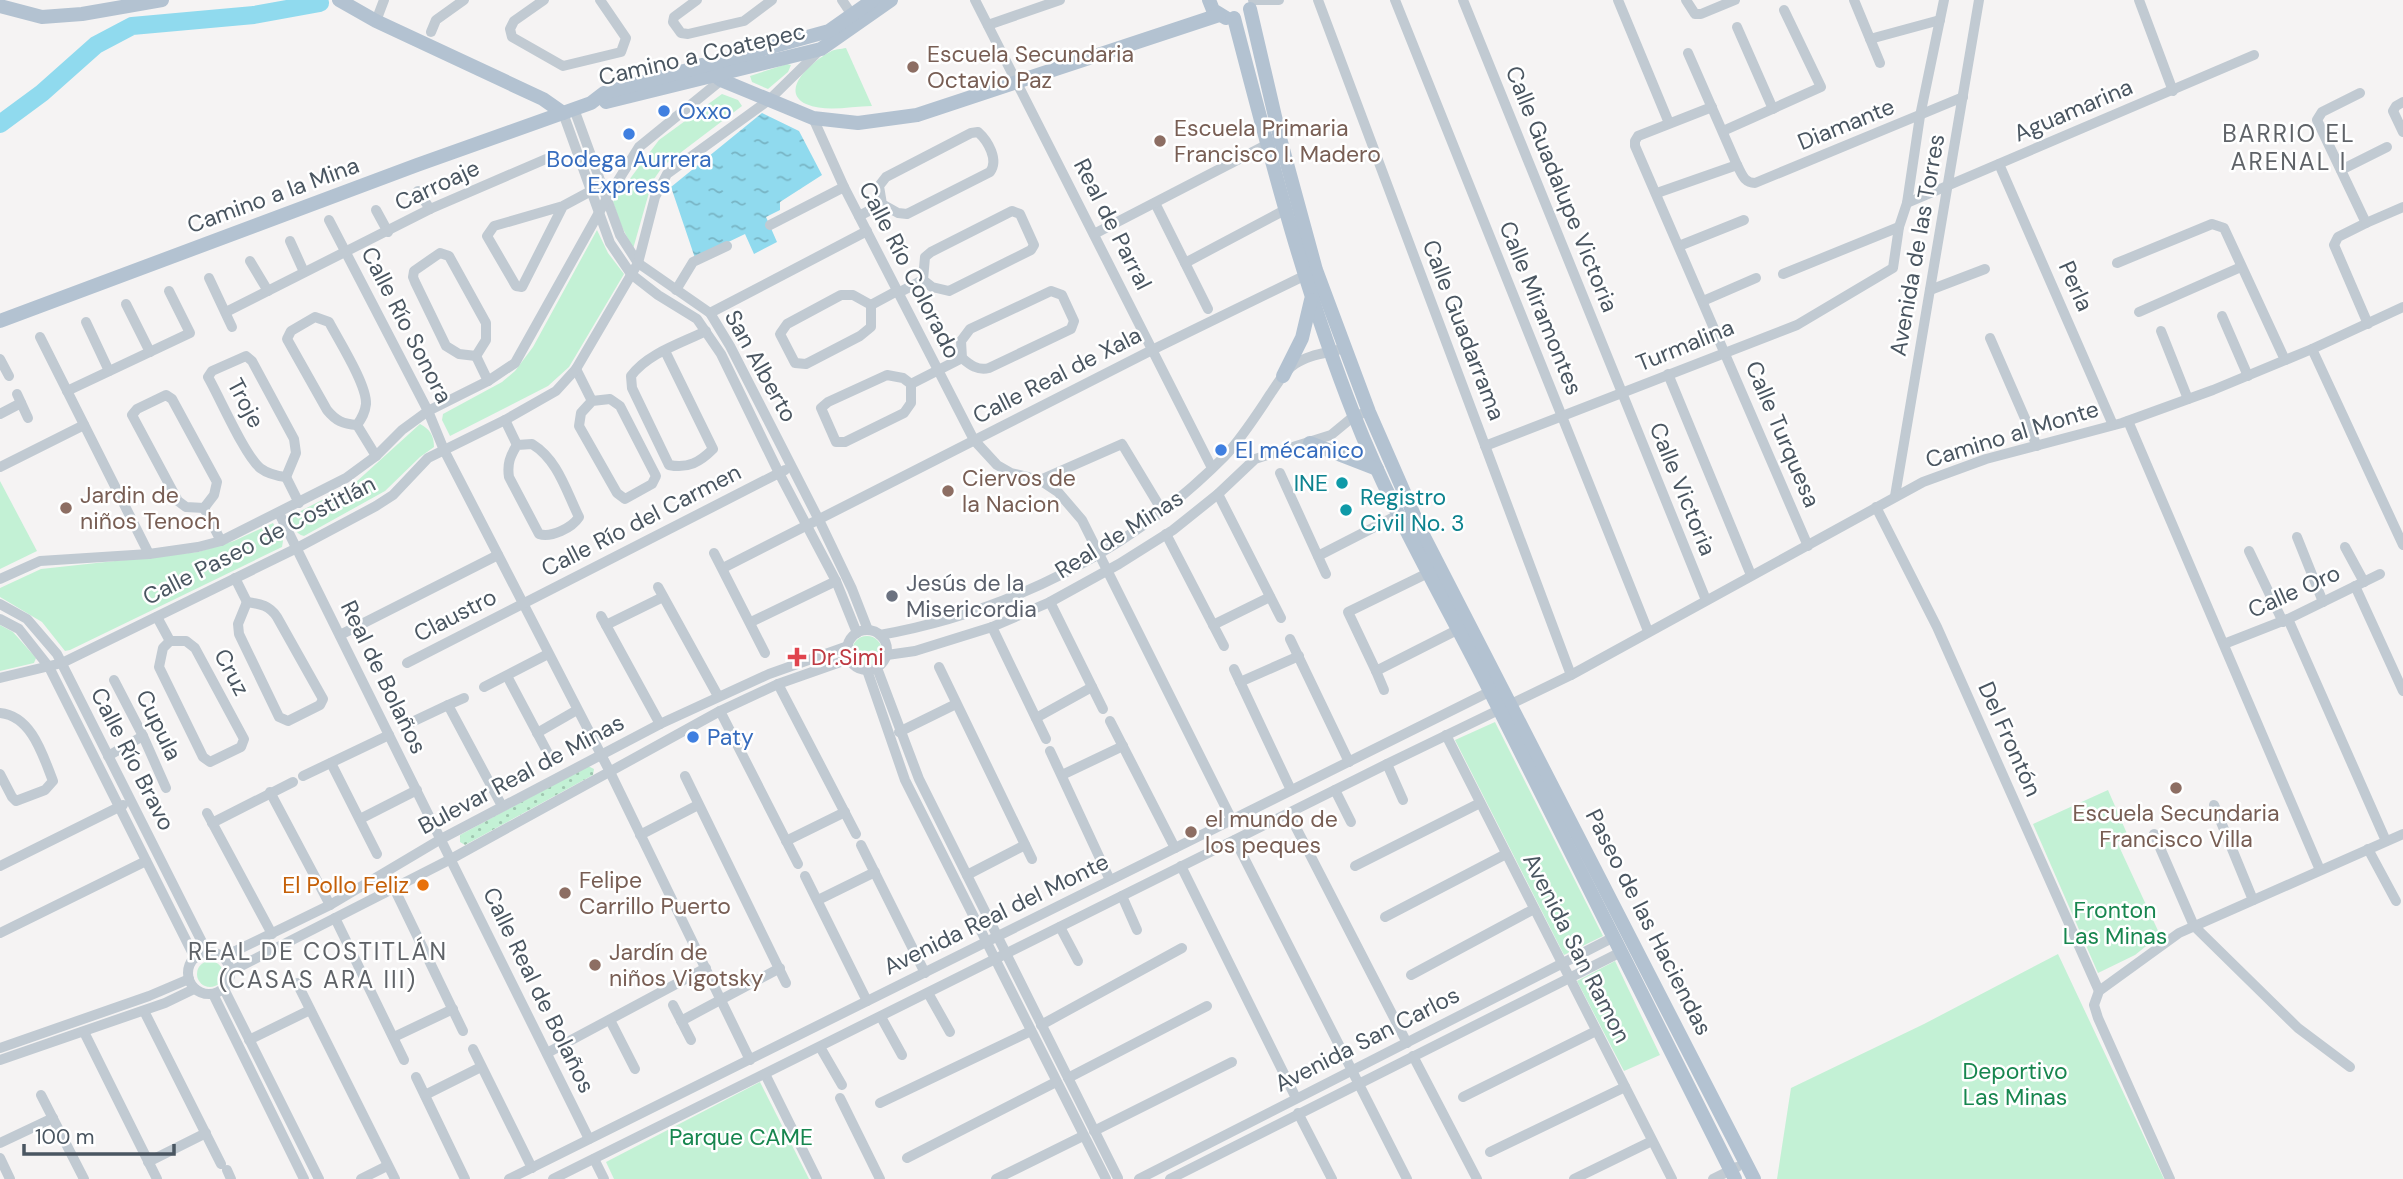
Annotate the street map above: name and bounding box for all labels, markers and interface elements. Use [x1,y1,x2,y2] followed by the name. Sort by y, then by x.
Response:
[596,16,808,92] street label: Camino a Coatepec
[927,39,1134,95] place label: Escuela Secundaria Octavio Paz
[905,59,921,75] marker: Escuela Secundaria Octavio Paz
[1499,61,1625,317] street label: Calle Guadalupe Victoria
[2009,71,2137,149] street label: Aguamarina
[1793,91,1899,157] street label: Diamante
[678,96,732,126] place label: Oxxo
[656,103,672,119] marker: Oxxo
[1174,113,1381,169] place label: Escuela Primaria Francisco I. Madero
[2222,118,2356,177] district label: BARRIO EL ARENAL I
[621,126,637,142] marker: Bodega Aurrera Express
[1883,132,1951,358] street label: Avenida de las Torres
[1152,133,1168,149] marker: Escuela Primaria Francisco I. Madero
[546,144,712,200] place label: Bodega Aurrera Express
[183,150,363,240] street label: Camino a la Mina
[390,152,484,218] street label: Carroaje
[1067,153,1159,295] street label: Real de Parral
[852,176,968,364] street label: Calle Río Colorado
[1492,217,1590,399] street label: Calle Miramontes
[1416,235,1512,425] street label: Calle Guadarrama
[355,242,459,408] street label: Calle Río Sonora
[2052,256,2100,316] street label: Perla
[718,305,804,427] street label: San Alberto
[1632,312,1738,378] street label: Turmalina
[968,320,1146,430] street label: Calle Real de Xala
[1739,356,1827,512] street label: Calle Turquesa
[221,373,271,433] street label: Troje
[1922,393,2102,475] street label: Camino al Monte
[1643,418,1723,560] street label: Calle Victoria
[1235,435,1364,465] place label: El mécanico
[1213,442,1229,458] marker: El mécanico
[536,457,746,583] street label: Calle Río del Carmen
[962,463,1076,519] place label: Ciervos de la Nacion
[138,468,380,612] street label: Calle Paseo de Costitlán
[1294,468,1328,498] place label: INE
[1334,475,1350,491] marker: INE
[80,480,220,536] place label: Jardin de niños Tenoch
[1360,482,1465,538] place label: Registro Civil No. 3
[940,483,956,499] marker: Ciervos de la Nacion
[1049,483,1189,585] street label: Real de Minas
[58,500,74,516] marker: Jardin de niños Tenoch
[1338,502,1354,518] marker: Registro Civil No. 3
[2243,557,2345,625] street label: Calle Oro
[906,568,1037,624] place label: Jesús de la Misericordia
[408,581,502,649] street label: Claustro
[884,588,900,604] marker: Jesús de la Misericordia
[334,595,434,759] street label: Real de Bolaños
[811,642,884,672] place label: Dr.Simi
[207,643,257,701] street label: Cruz
[789,649,805,665] marker: Dr.Simi
[1971,677,2049,801] street label: Del Frontón
[84,682,182,836] street label: Calle Río Bravo
[129,685,189,765] street label: Cupula
[413,707,629,841] street label: Bulevar Real de Minas
[707,722,754,752] place label: Paty
[685,729,701,745] marker: Paty
[2168,780,2184,796] marker: Escuela Secundaria Francisco Villa
[2072,798,2280,854] place label: Escuela Secundaria Francisco Villa
[1205,804,1338,860] place label: el mundo de los peques
[1579,804,1719,1040] street label: Paseo de las Haciendas
[1183,824,1199,840] marker: el mundo de los peques
[878,846,1114,982] street label: Avenida Real del Monte
[1516,848,1638,1048] street label: Avenida San Ramon
[579,865,731,921] place label: Felipe Carrillo Puerto
[282,870,409,900] place label: El Pollo Feliz
[415,877,431,893] marker: El Pollo Feliz
[476,882,602,1098] street label: Calle Real de Bolaños
[557,885,573,901] marker: Felipe Carrillo Puerto
[2063,895,2167,951] park label: Fronton Las Minas
[188,936,448,995] district label: REAL DE COSTITLÁN (CASAS ARA III)
[609,937,764,993] place label: Jardín de niños Vigotsky
[587,957,603,973] marker: Jardín de niños Vigotsky
[1270,979,1464,1099] street label: Avenida San Carlos
[1962,1056,2068,1112] park label: Deportivo Las Minas
[24,1112,175,1156] scale bar
[669,1122,813,1152] park label: Parque CAME
[35,1123,95,1151] text: 100 m

